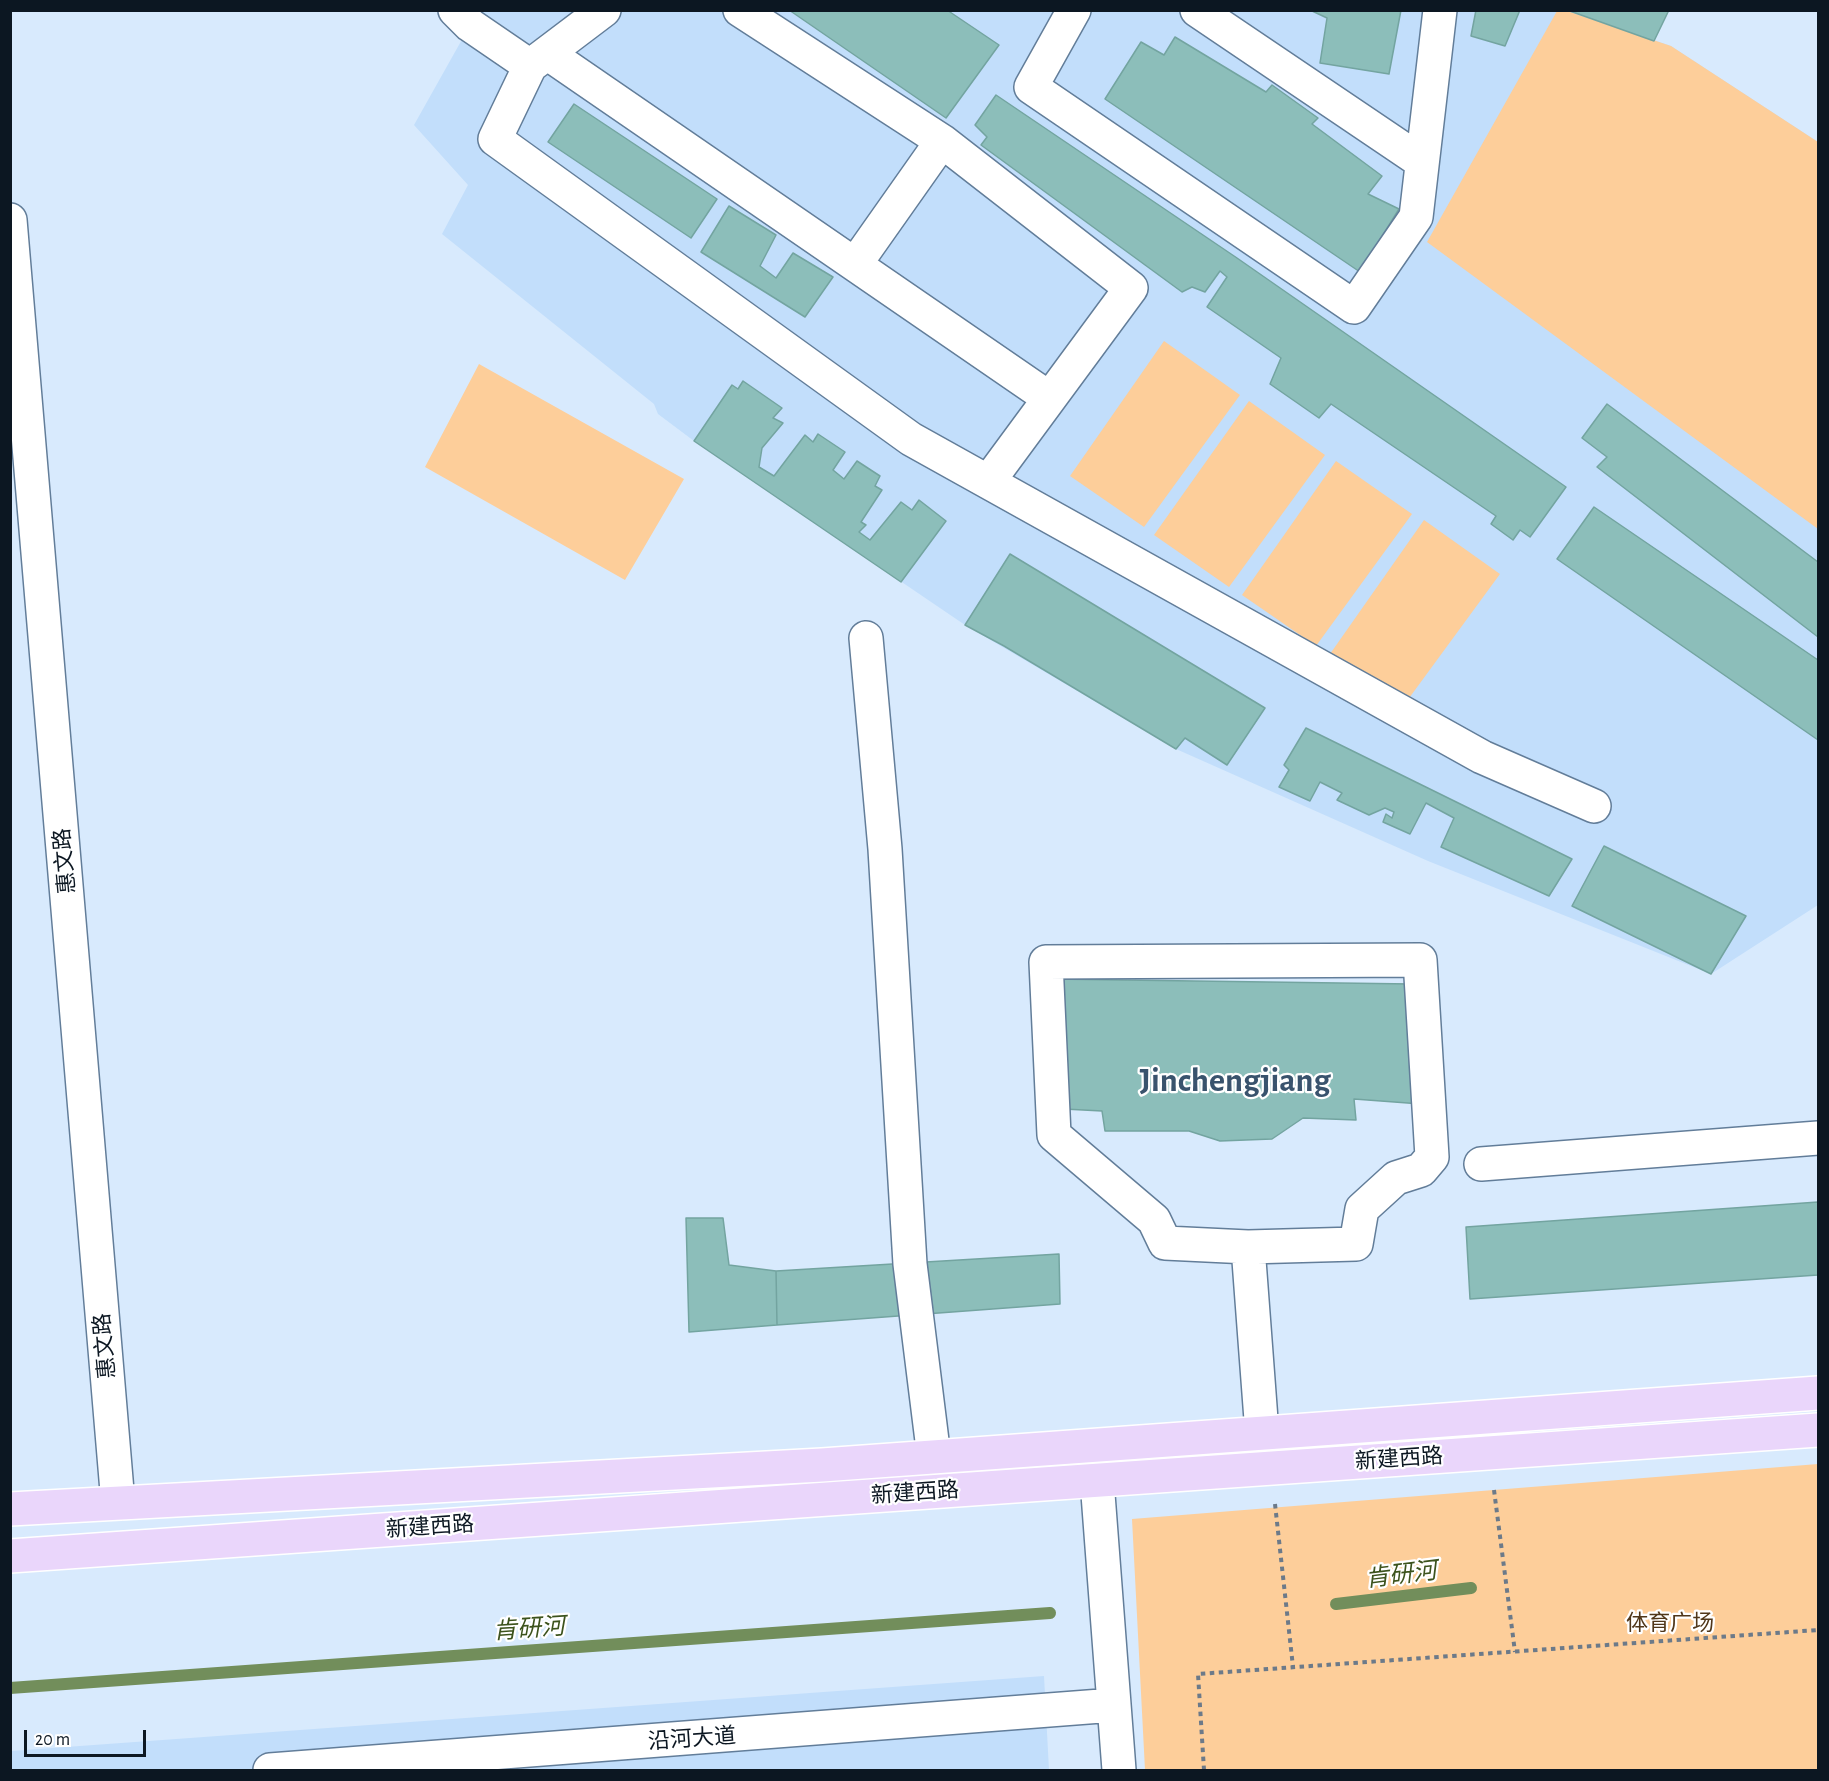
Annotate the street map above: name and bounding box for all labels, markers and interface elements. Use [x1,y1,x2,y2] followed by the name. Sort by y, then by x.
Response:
[49,827,81,895] street label: 惠文路
[1140,1061,1330,1101] district label: Jinchengjiang
[89,1312,121,1380] street label: 惠文路
[1354,1443,1444,1475] street label: 新建西路
[870,1477,960,1509] street label: 新建西路
[385,1511,475,1543] street label: 新建西路
[1364,1556,1438,1594] water label: 肯研河
[1626,1610,1714,1636] park label: 体育广场
[492,1612,566,1646] water label: 肯研河
[27,1718,148,1756] scale bar
[647,1723,737,1755] street label: 沿河大道
[35,1731,70,1749] text: 20 m

